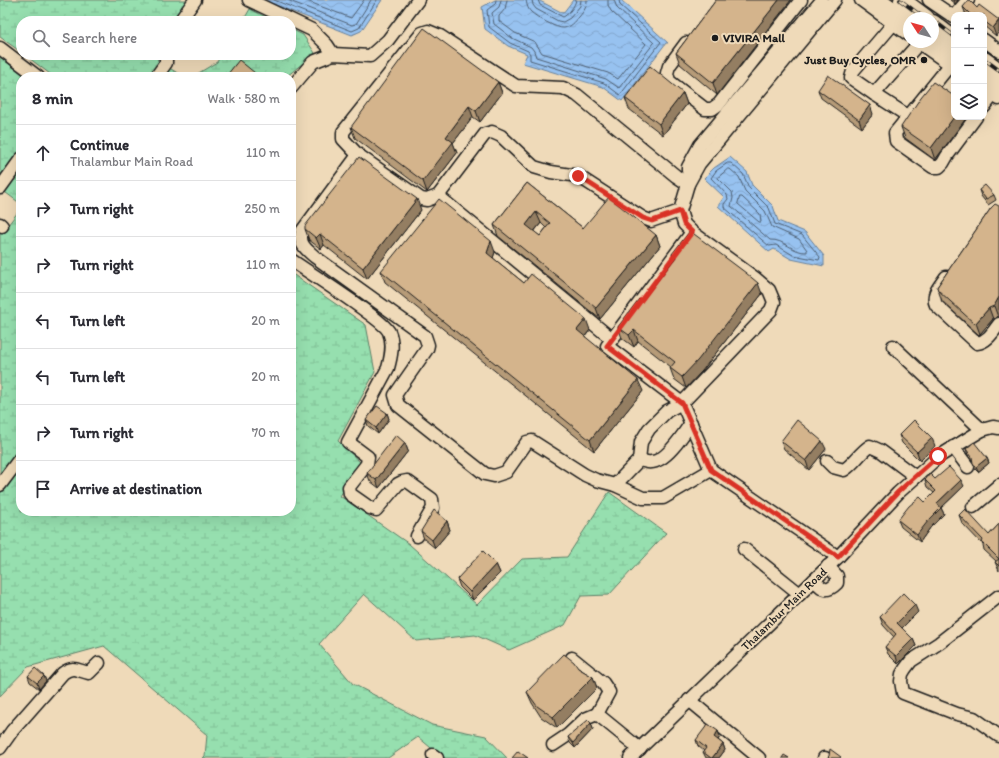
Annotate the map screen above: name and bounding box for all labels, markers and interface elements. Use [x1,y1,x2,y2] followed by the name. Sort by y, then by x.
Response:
[903,12,939,48] north arrow
[951,12,987,120] map controls
[951,12,987,48] button: +
[16,16,296,60] search box
[30,27,52,49] icon: search
[62,29,137,47] text: Search here
[723,31,786,45] place label: VIVIRA Mall
[710,33,720,43] marker: VIVIRA Mall
[951,48,987,84] button: −
[803,53,917,68] place label: Just Buy Cycles, OMR
[919,55,929,65] marker: Just Buy Cycles, OMR
[951,84,987,120] button: layers
[32,88,73,108] text: 8 min
[207,91,280,106] text: Walk · 580 m
[70,136,129,154] text: Continue
[32,142,54,164] icon: ahead
[246,145,280,160] text: 110 m
[70,154,193,169] text: Thalambur Main Road
[569,167,587,185] route end
[32,198,54,220] icon: right
[70,200,134,218] text: Turn right
[244,201,280,216] text: 250 m
[32,254,54,276] icon: right
[70,256,134,274] text: Turn right
[246,257,280,272] text: 110 m
[32,310,54,332] icon: left
[70,312,125,330] text: Turn left
[251,313,280,328] text: 20 m
[32,366,54,388] icon: left
[70,368,125,386] text: Turn left
[251,369,280,384] text: 20 m
[32,422,54,444] icon: right
[70,424,134,442] text: Turn right
[252,425,280,440] text: 70 m
[929,447,947,465] route start
[32,478,54,500] icon: arrive
[70,480,202,498] text: Arrive at destination
[738,564,830,654] street label: Thalambur Main Road

